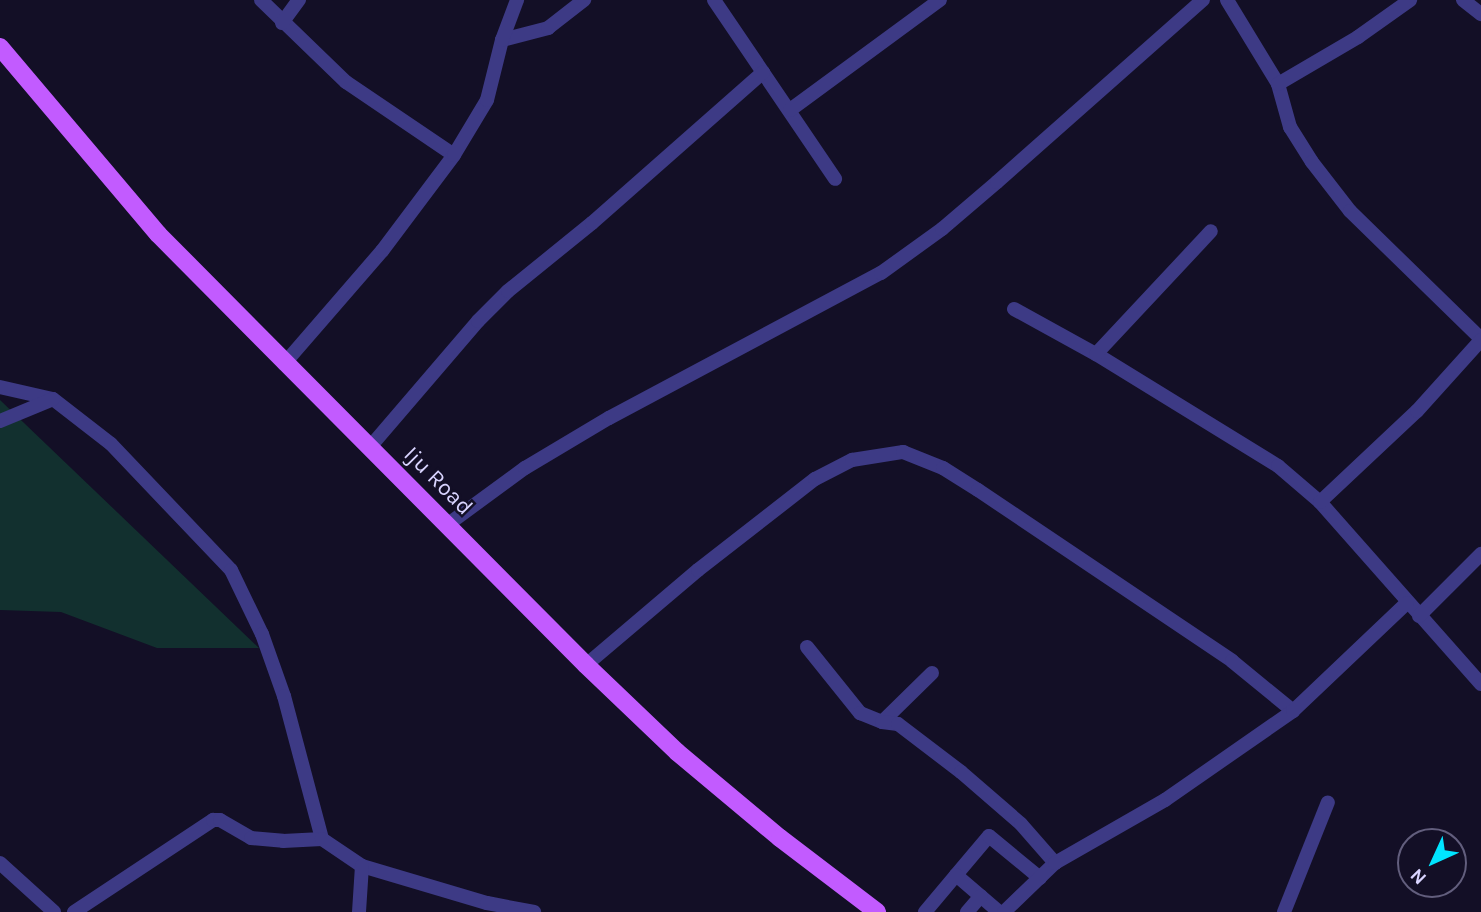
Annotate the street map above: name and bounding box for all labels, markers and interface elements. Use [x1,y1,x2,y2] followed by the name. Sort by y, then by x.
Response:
[398,441,478,521] street label: Iju Road
[1397,828,1467,898] north arrow
[1406,864,1431,889] text: N

